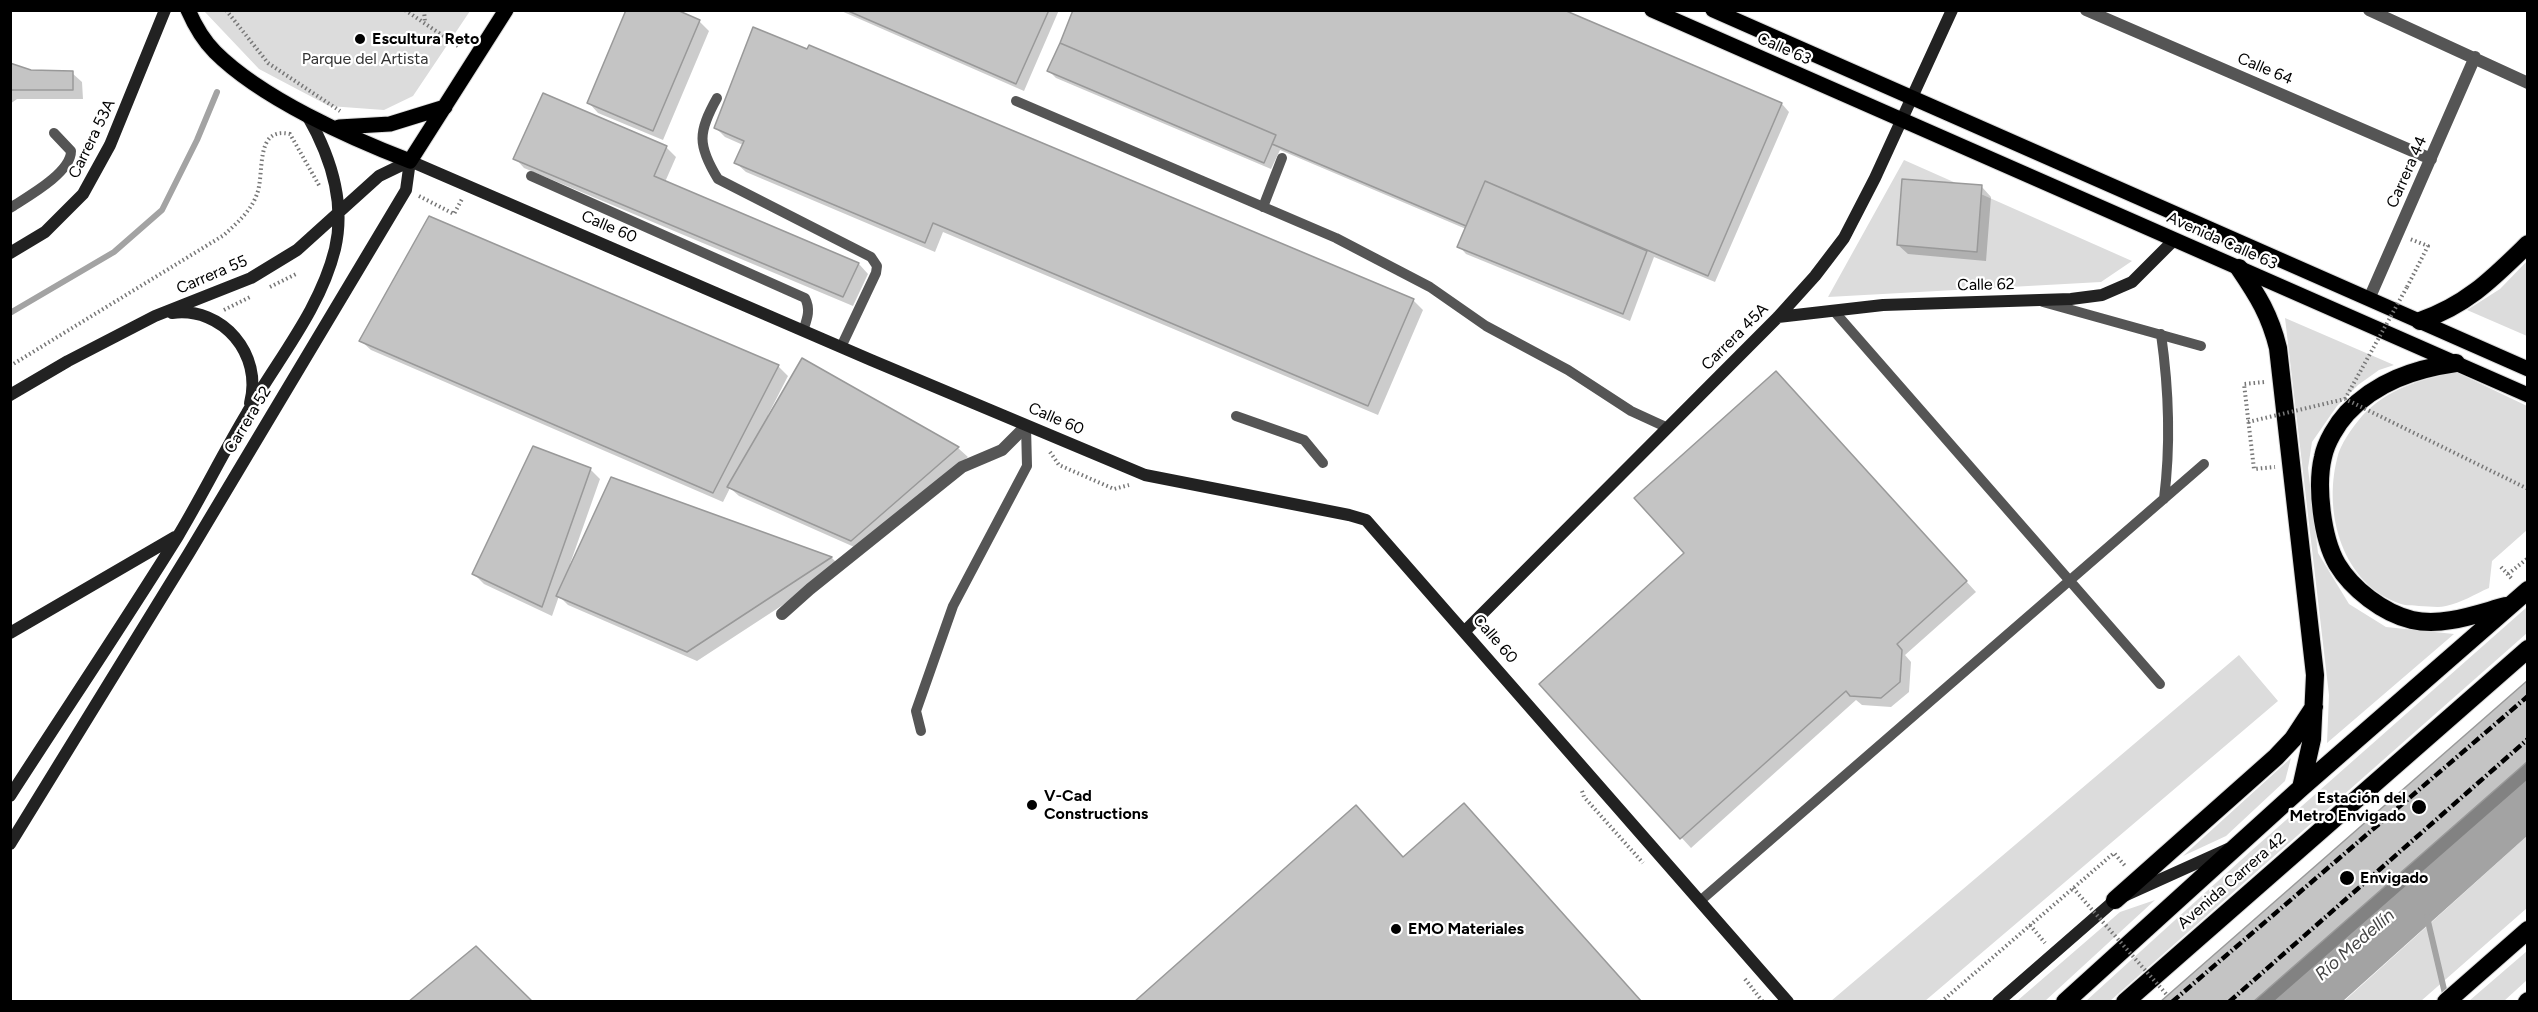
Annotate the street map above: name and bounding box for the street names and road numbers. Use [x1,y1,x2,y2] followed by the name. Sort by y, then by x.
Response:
[1754,29,1814,69] street label: Calle 63
[2234,49,2296,89] street label: Calle 64
[65,96,119,182] street label: Carrera 53A
[2383,133,2431,211] street label: Carrera 44
[578,207,640,247] street label: Calle 60
[2164,208,2280,274] street label: Avenida Calle 63
[174,251,250,299] street label: Carrera 55
[1957,275,2015,295] street label: Calle 62
[1698,300,1772,374] street label: Carrera 45A
[220,383,276,457] street label: Carrera 52
[1025,399,1087,439] street label: Calle 60
[1468,611,1522,667] street label: Calle 60
[2174,829,2290,933] street label: Avenida Carrera 42

